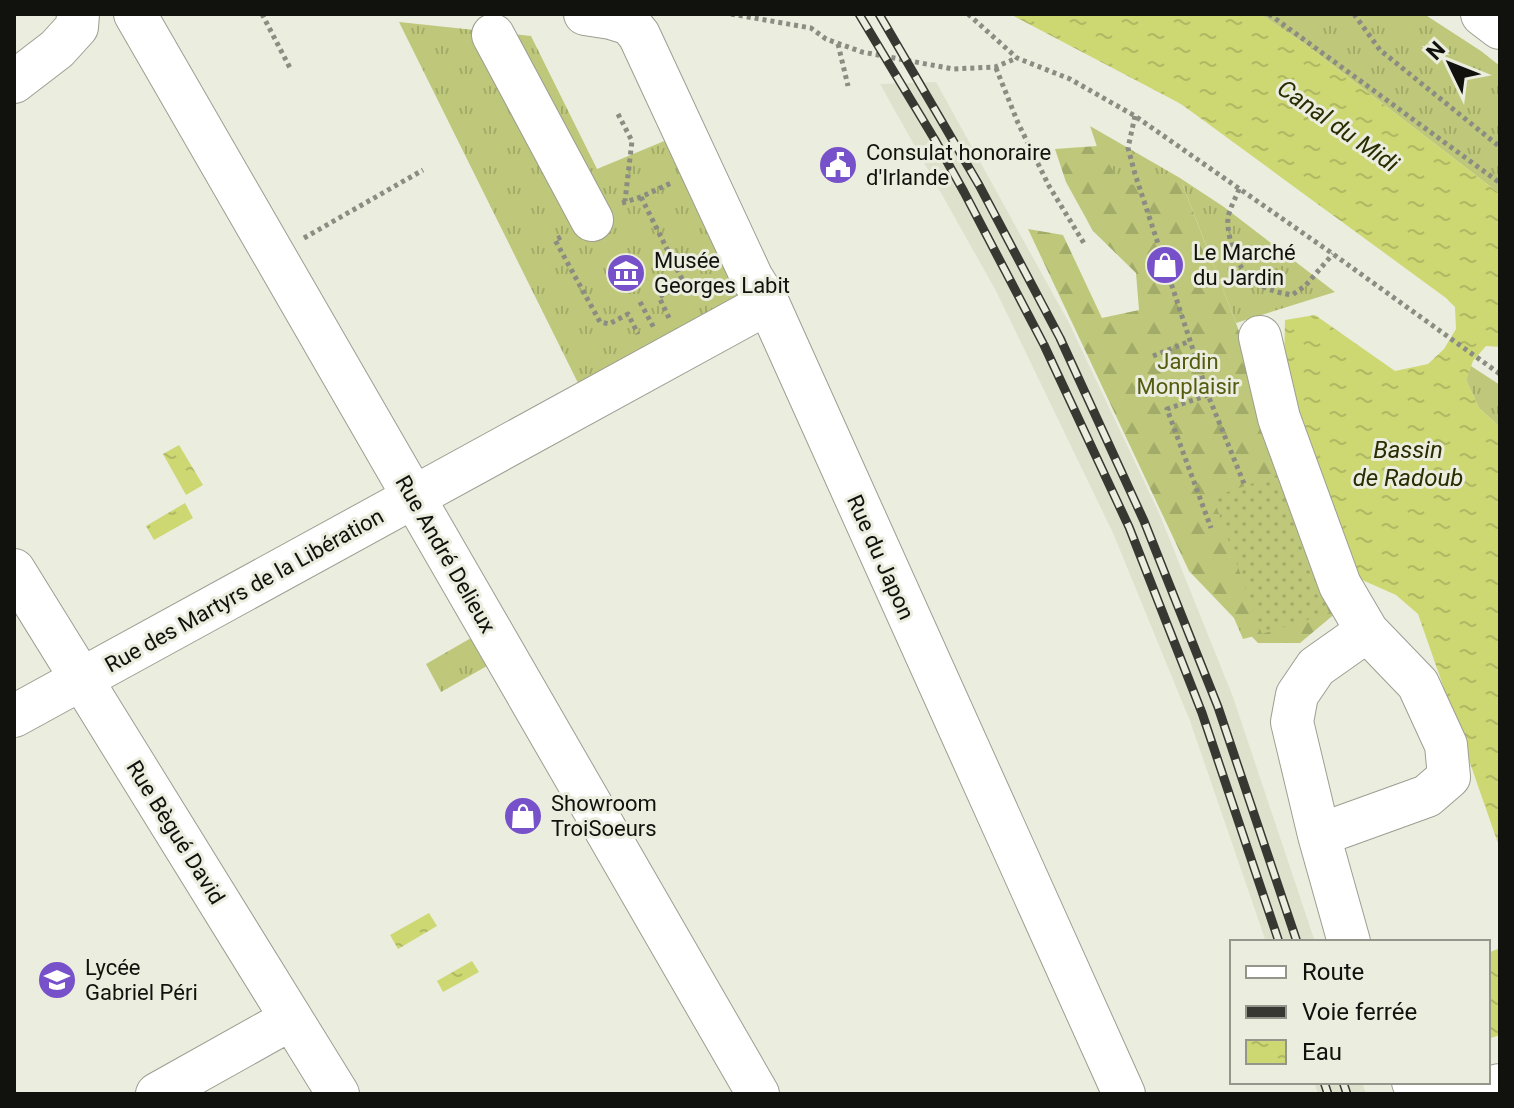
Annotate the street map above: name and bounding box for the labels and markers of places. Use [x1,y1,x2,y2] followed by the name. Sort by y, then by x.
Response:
[866,140,1051,190] place label: Consulat honoraire d'Irlande
[817,144,859,186] public building icon: Consulat honoraire d'Irlande
[1193,240,1296,290] place label: Le Marché du Jardin
[1144,244,1186,286] shop icon: Le Marché du Jardin
[654,248,790,298] place label: Musée Georges Labit
[605,252,647,294] museum icon: Musée Georges Labit
[551,791,657,841] place label: Showroom TroiSoeurs
[502,795,544,837] shop icon: Showroom TroiSoeurs
[85,955,198,1005] place label: Lycée Gabriel Péri
[36,959,78,1001] school or university icon: Lycée Gabriel Péri

